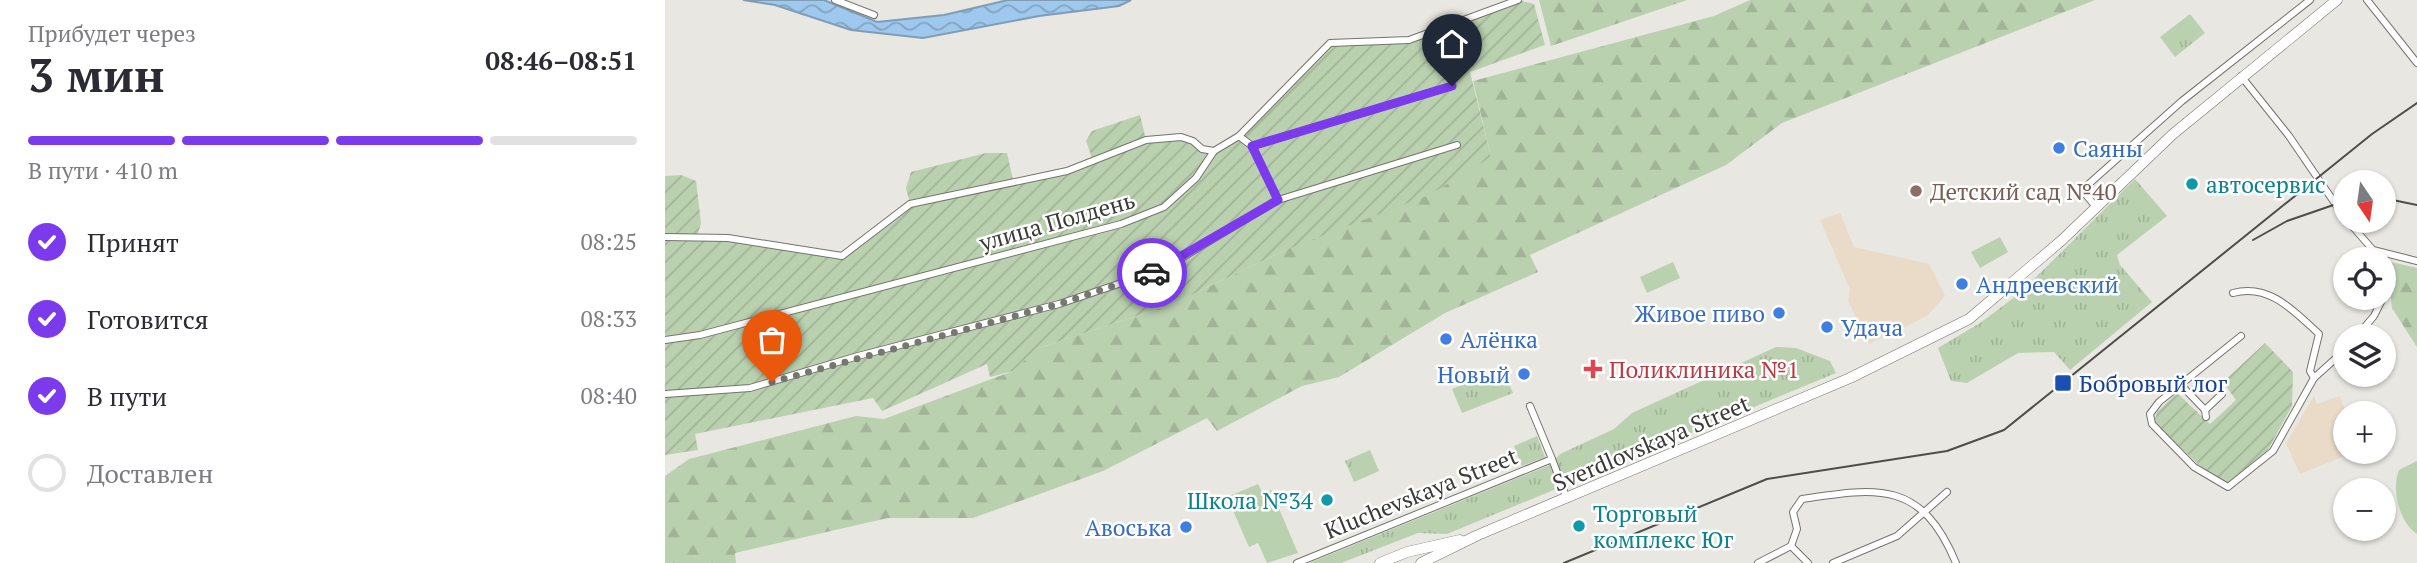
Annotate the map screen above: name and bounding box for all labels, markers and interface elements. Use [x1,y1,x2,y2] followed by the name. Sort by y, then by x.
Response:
[1422,14,1482,86] pin
[28,18,196,49] text: Прибудет через
[1433,25,1471,63] icon: home
[485,43,637,77] text: 08:46–08:51
[28,44,165,105] text: 3 мин
[2073,133,2143,164] place label: Саяны
[2051,140,2067,156] marker: Саяны
[28,155,178,186] text: В пути · 410 m
[2206,169,2326,200] place label: автосервис
[2333,170,2396,233] north arrow
[2333,170,2396,541] map controls
[1930,176,2117,207] place label: Детский сад №40
[2184,176,2200,192] marker: автосервис
[1908,183,1924,199] marker: Детский сад №40
[975,184,1138,258] street label: улица Полдень
[28,223,66,261] icon: check
[87,225,179,259] text: Принят
[580,226,637,257] text: 08:25
[1117,238,1187,308] courier
[2333,247,2396,310] button: locate
[1133,254,1171,292] icon: car
[1976,269,2119,300] place label: Андреевский
[1954,276,1970,292] marker: Андреевский
[1634,298,1765,329] place label: Живое пиво
[28,300,66,338] icon: check
[87,302,209,336] text: Готовится
[580,303,637,334] text: 08:33
[1771,305,1787,321] marker: Живое пиво
[742,310,802,382] pin
[1841,312,1904,343] place label: Удача
[1819,319,1835,335] marker: Удача
[753,321,791,359] icon: bag
[1460,324,1538,355] place label: Алёнка
[2333,324,2396,387] button: layers
[1438,331,1454,347] marker: Алёнка
[1609,354,1799,385] place label: Поликлиника №1
[1437,359,1510,390] place label: Новый
[1583,359,1603,379] marker: Поликлиника №1
[1516,366,1532,382] marker: Новый
[2079,368,2227,399] place label: Бобровый лог
[2053,373,2073,393] marker: Бобровый лог
[28,377,66,415] icon: check
[87,379,167,413] text: В пути
[580,380,637,411] text: 08:40
[1548,387,1755,499] street label: Sverdlovskaya Street
[2333,401,2396,464] button: +
[1320,440,1523,546] street label: Kluchevskaya Street
[87,456,213,490] text: Доставлен
[2333,478,2396,541] button: −
[1187,485,1314,516] place label: Школа №34
[1319,492,1335,508] marker: Школа №34
[1593,498,1734,555] place label: Торговый комплекс Юг
[1085,512,1172,543] place label: Авоська
[1571,518,1587,534] marker: Торговый комплекс Юг
[1178,519,1194,535] marker: Авоська

